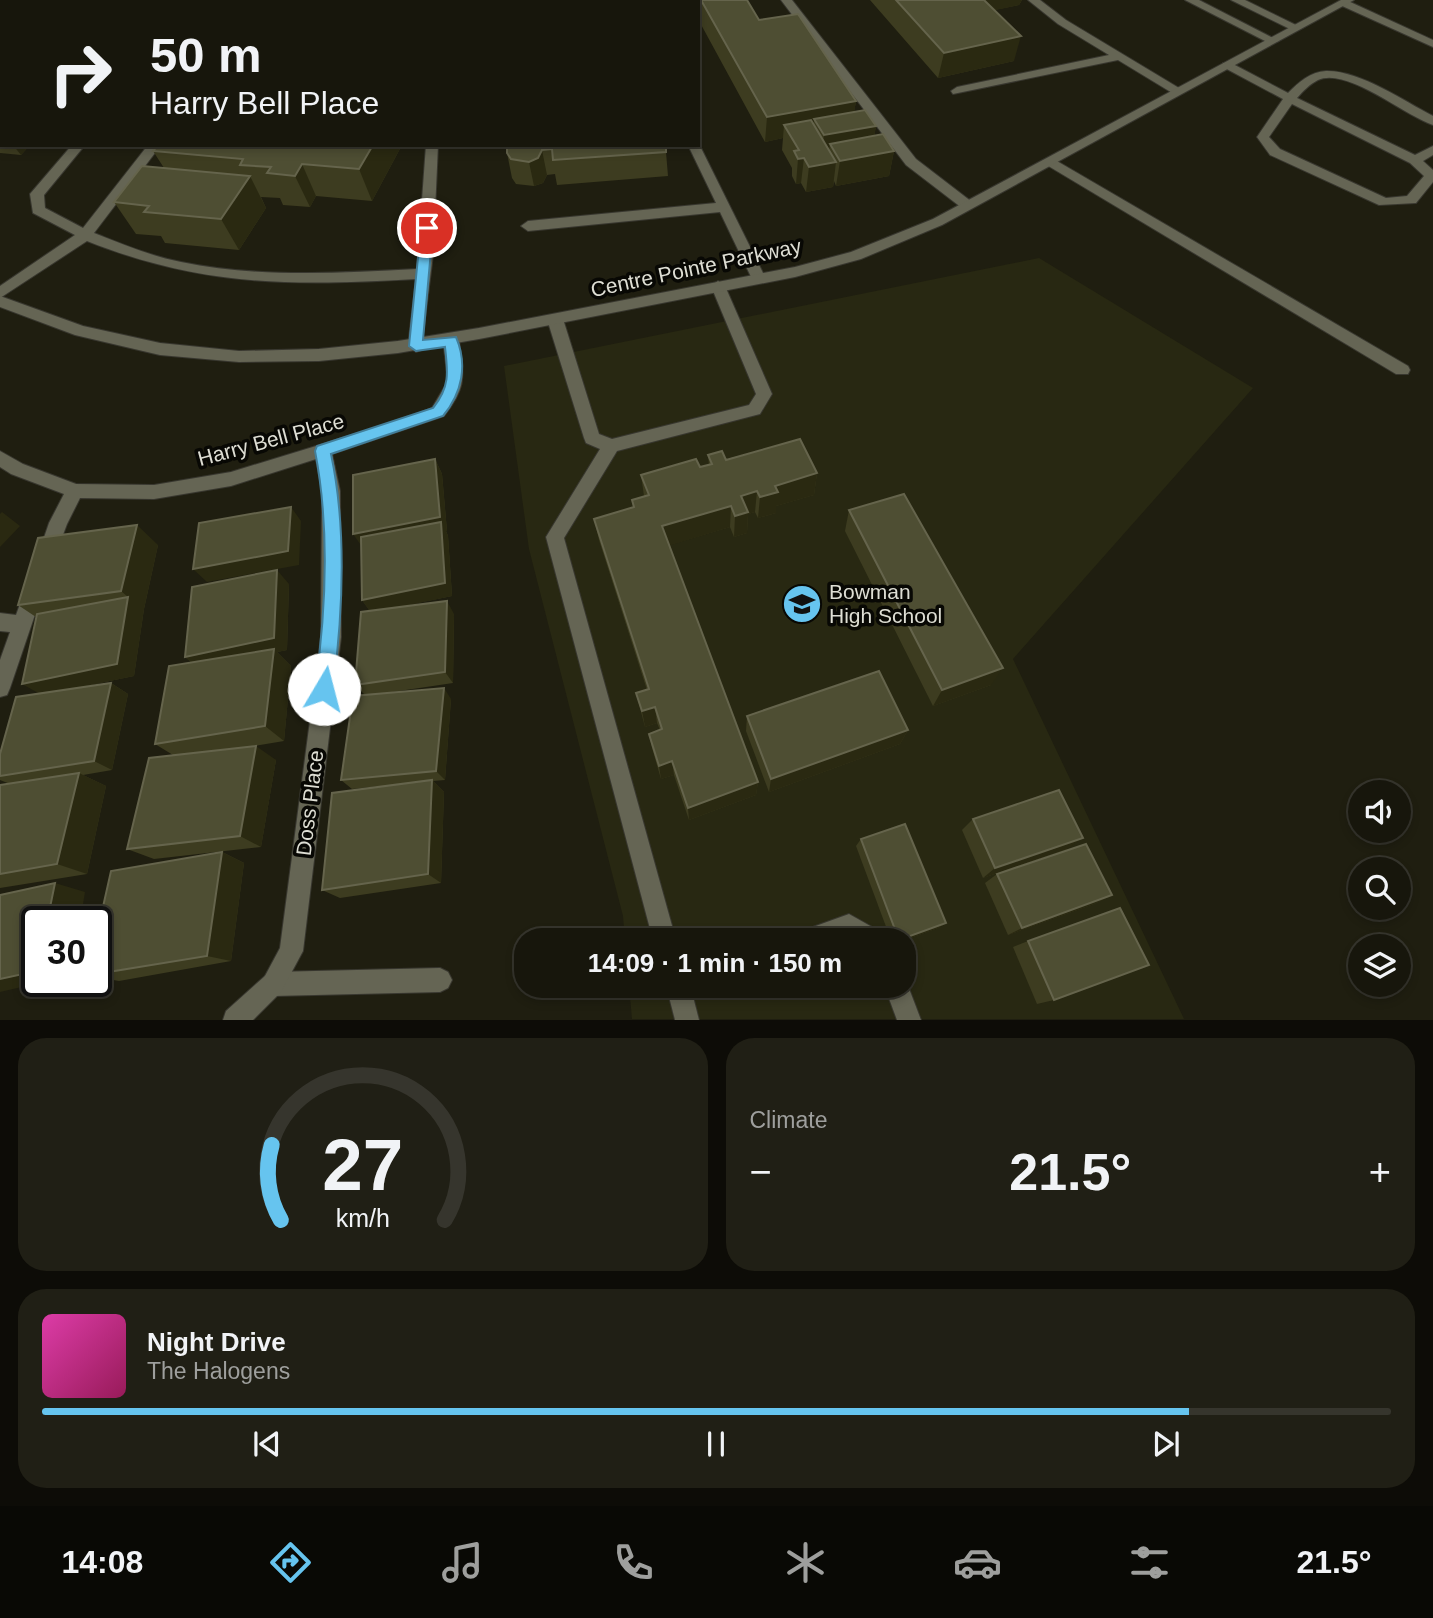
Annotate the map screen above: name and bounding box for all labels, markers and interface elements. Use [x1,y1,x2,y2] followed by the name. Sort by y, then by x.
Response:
[35,28,126,119] icon: right
[150,28,262,82] text: 50 m
[150,85,379,121] text: Harry Bell Place
[397,198,457,258] pin
[408,209,446,247] icon: arrive
[588,234,804,301] street label: Centre Pointe Parkway
[195,409,347,470] street label: Harry Bell Place
[829,580,942,627] place label: Bowman High School
[781,583,823,625] school or university icon: Bowman High School
[287,652,361,726] position arrow
[292,749,327,857] street label: Doss Place
[1348,780,1411,997] map controls
[1348,780,1411,843] button: sound
[1348,857,1411,920] button: search
[21,906,112,997] speed limit sign: 30
[1348,934,1411,997] button: layers
[588,948,842,978] text: 14:09 · 1 min · 150 m
[750,1107,827,1133] text: Climate
[322,1125,403,1206] text: 27
[1009,1143,1131,1201] text: 21.5°
[750,1151,772,1193] text: −
[1369,1151,1391,1193] text: +
[336,1204,390,1232] text: km/h
[147,1327,286,1357] text: Night Drive
[147,1358,290,1384] text: The Halogens
[248,1425,286,1463] icon: previous
[697,1425,735,1463] icon: pause
[1147,1425,1185,1463] icon: next
[266,1538,315,1587] icon: directions
[438,1538,487,1587] icon: music
[609,1538,658,1587] icon: phone
[781,1538,830,1587] icon: climate
[953,1538,1002,1587] icon: car
[1125,1538,1174,1587] icon: filters
[61,1544,143,1580] text: 14:08
[1296,1544,1372,1580] text: 21.5°

